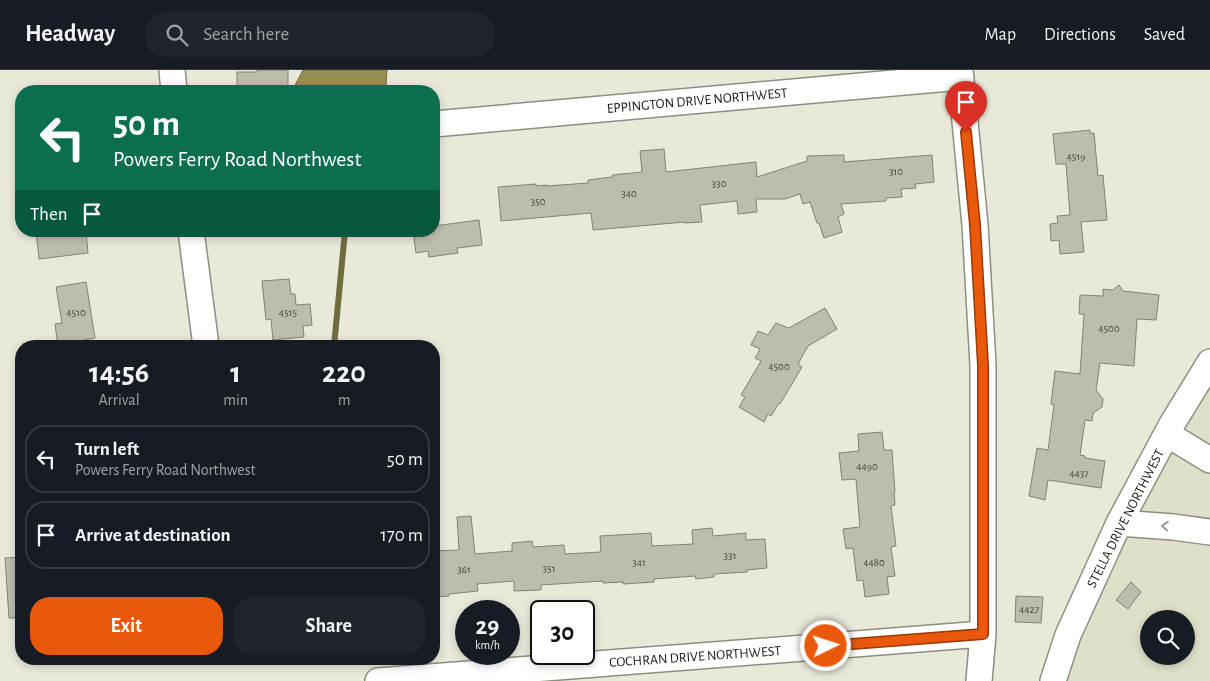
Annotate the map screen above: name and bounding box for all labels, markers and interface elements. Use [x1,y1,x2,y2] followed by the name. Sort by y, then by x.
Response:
[145,12,495,57] search box
[163,21,191,49] icon: search
[25,22,115,46] text: Headway
[203,25,289,44] text: Search here
[985,26,1016,44] text: Map
[1044,26,1116,44] text: Directions
[1144,26,1185,44] text: Saved
[945,81,987,132] pin
[606,86,788,116] street label: EPPINGTON DRIVE NORTHWEST
[952,88,980,116] icon: arrive
[30,105,95,170] icon: left
[113,107,180,142] text: 50 m
[113,148,361,170] text: Powers Ferry Road Northwest
[1067,151,1085,162] house number: 4519
[889,166,903,177] house number: 310
[712,178,727,189] house number: 330
[621,188,637,199] house number: 340
[531,196,546,207] house number: 350
[78,200,106,228] icon: arrive
[30,205,68,224] text: Then
[66,307,86,318] house number: 4510
[279,307,298,318] house number: 4515
[1098,323,1120,334] house number: 4500
[89,358,149,388] text: 14:56
[230,358,241,388] text: 1
[322,358,366,388] text: 220
[768,361,790,372] house number: 4500
[99,392,140,408] text: Arrival
[223,392,248,408] text: min
[338,392,350,408] text: m
[75,440,139,459] text: Turn left
[32,445,60,473] icon: left
[1085,447,1167,590] street label: STELLA DRIVE NORTHWEST
[387,450,423,469] text: 50 m
[856,461,878,472] house number: 4490
[75,462,256,478] text: Powers Ferry Road Northwest
[1069,468,1089,479] house number: 4437
[32,521,60,549] icon: arrive
[1161,521,1169,532] one-way arrow
[75,526,231,545] text: Arrive at destination
[380,526,423,545] text: 170 m
[724,550,736,561] house number: 331
[632,557,646,568] house number: 341
[863,557,885,568] house number: 4480
[543,563,555,574] house number: 351
[457,564,471,575] house number: 361
[30,597,223,655] button: Exit
[233,597,425,655] button: Share
[530,600,595,665] speed limit sign: 30
[1019,604,1039,615] house number: 4427
[1140,610,1195,665] map controls
[1140,610,1195,665] button: search
[476,614,499,639] text: 29
[799,619,851,671] position arrow
[475,639,500,651] text: km/h
[609,644,782,670] street label: COCHRAN DRIVE NORTHWEST

